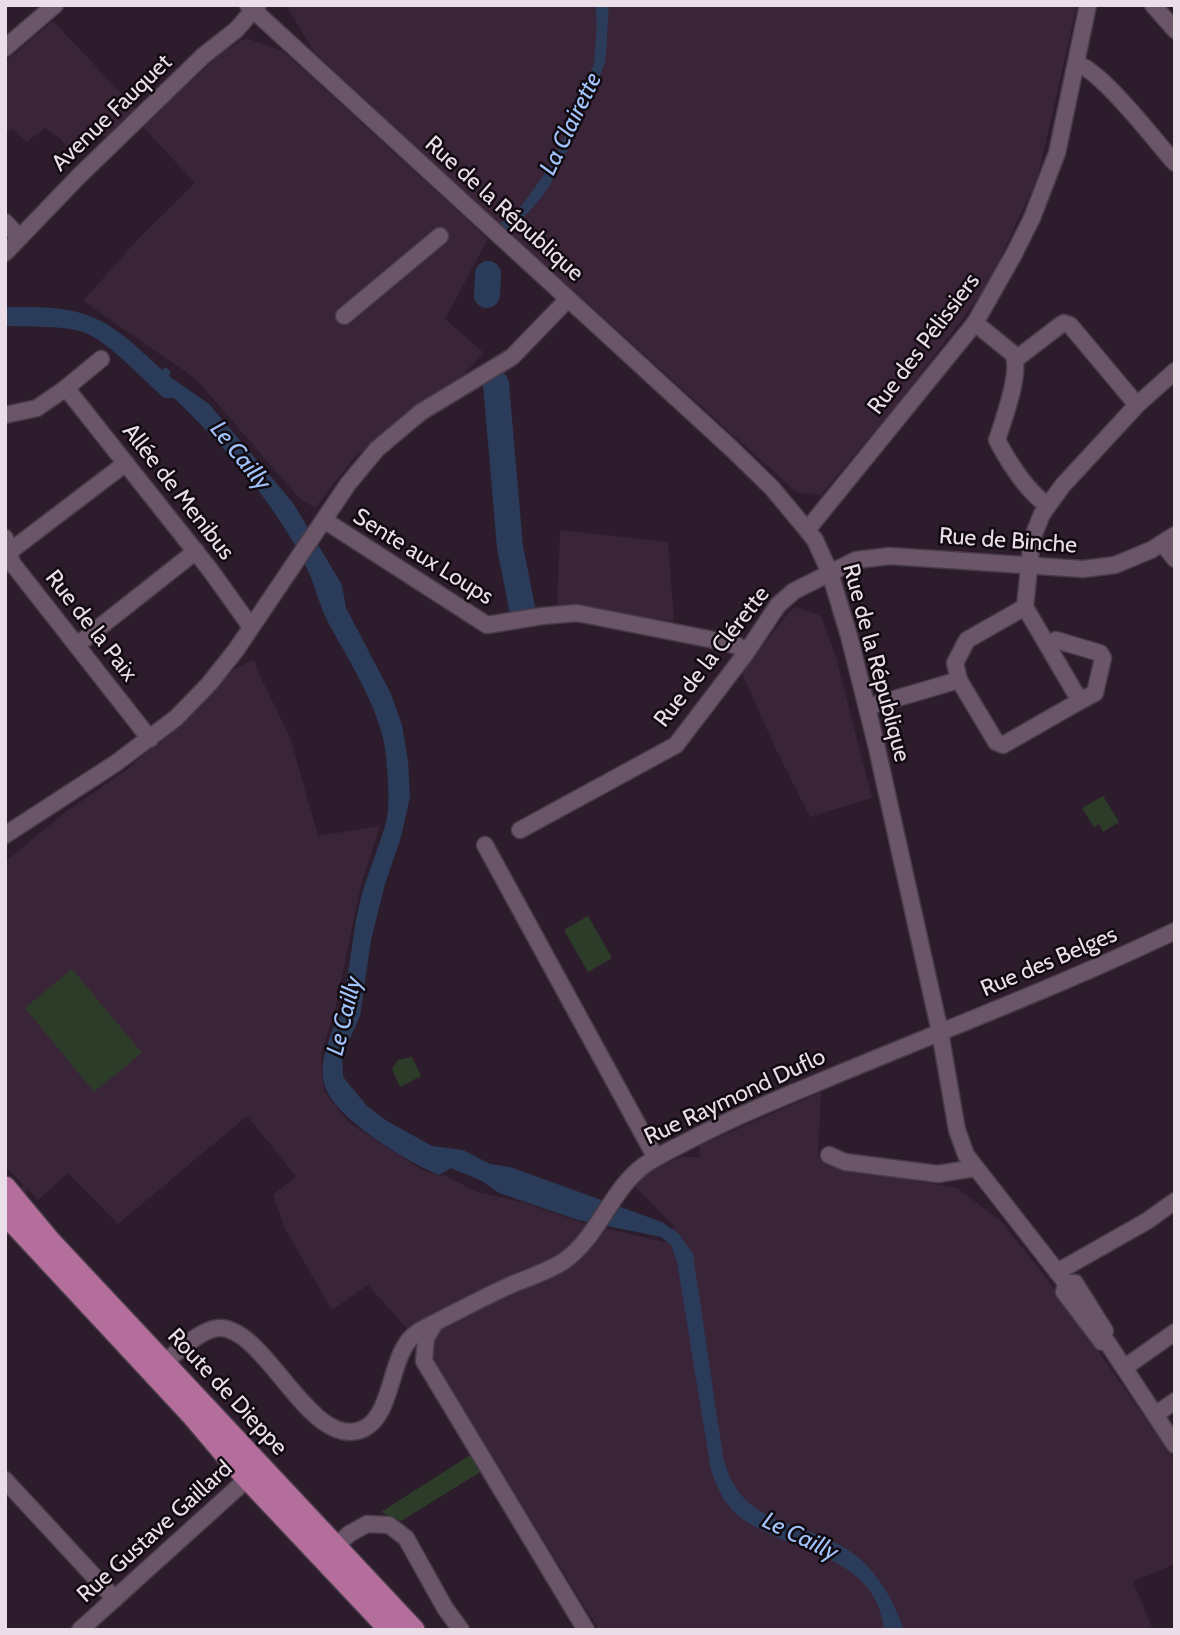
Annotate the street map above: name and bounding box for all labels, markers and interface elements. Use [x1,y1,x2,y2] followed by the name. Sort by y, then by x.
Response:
[46,49,178,177] street label: Avenue Fauquet
[534,68,608,180] water label: La Clairette
[419,131,589,287] street label: Rue de la République
[862,268,986,420] street label: Rue des Pélissiers
[204,416,276,496] water label: Le Cailly
[116,418,240,566] street label: Allée de Menibus
[348,503,498,611] street label: Sente aux Loups
[938,522,1078,560] street label: Rue de Binche
[836,561,916,765] street label: Rue de la République
[39,565,143,687] street label: Rue de la Paix
[648,581,776,733] street label: Rue de la Clérette
[977,921,1121,1003] street label: Rue des Belges
[321,973,369,1059] water label: Le Cailly
[640,1043,830,1151] street label: Rue Raymond Duflo
[161,1323,293,1461] street label: Route de Dieppe
[72,1455,238,1609] street label: Rue Gustave Gaillard
[758,1506,842,1568] water label: Le Cailly

